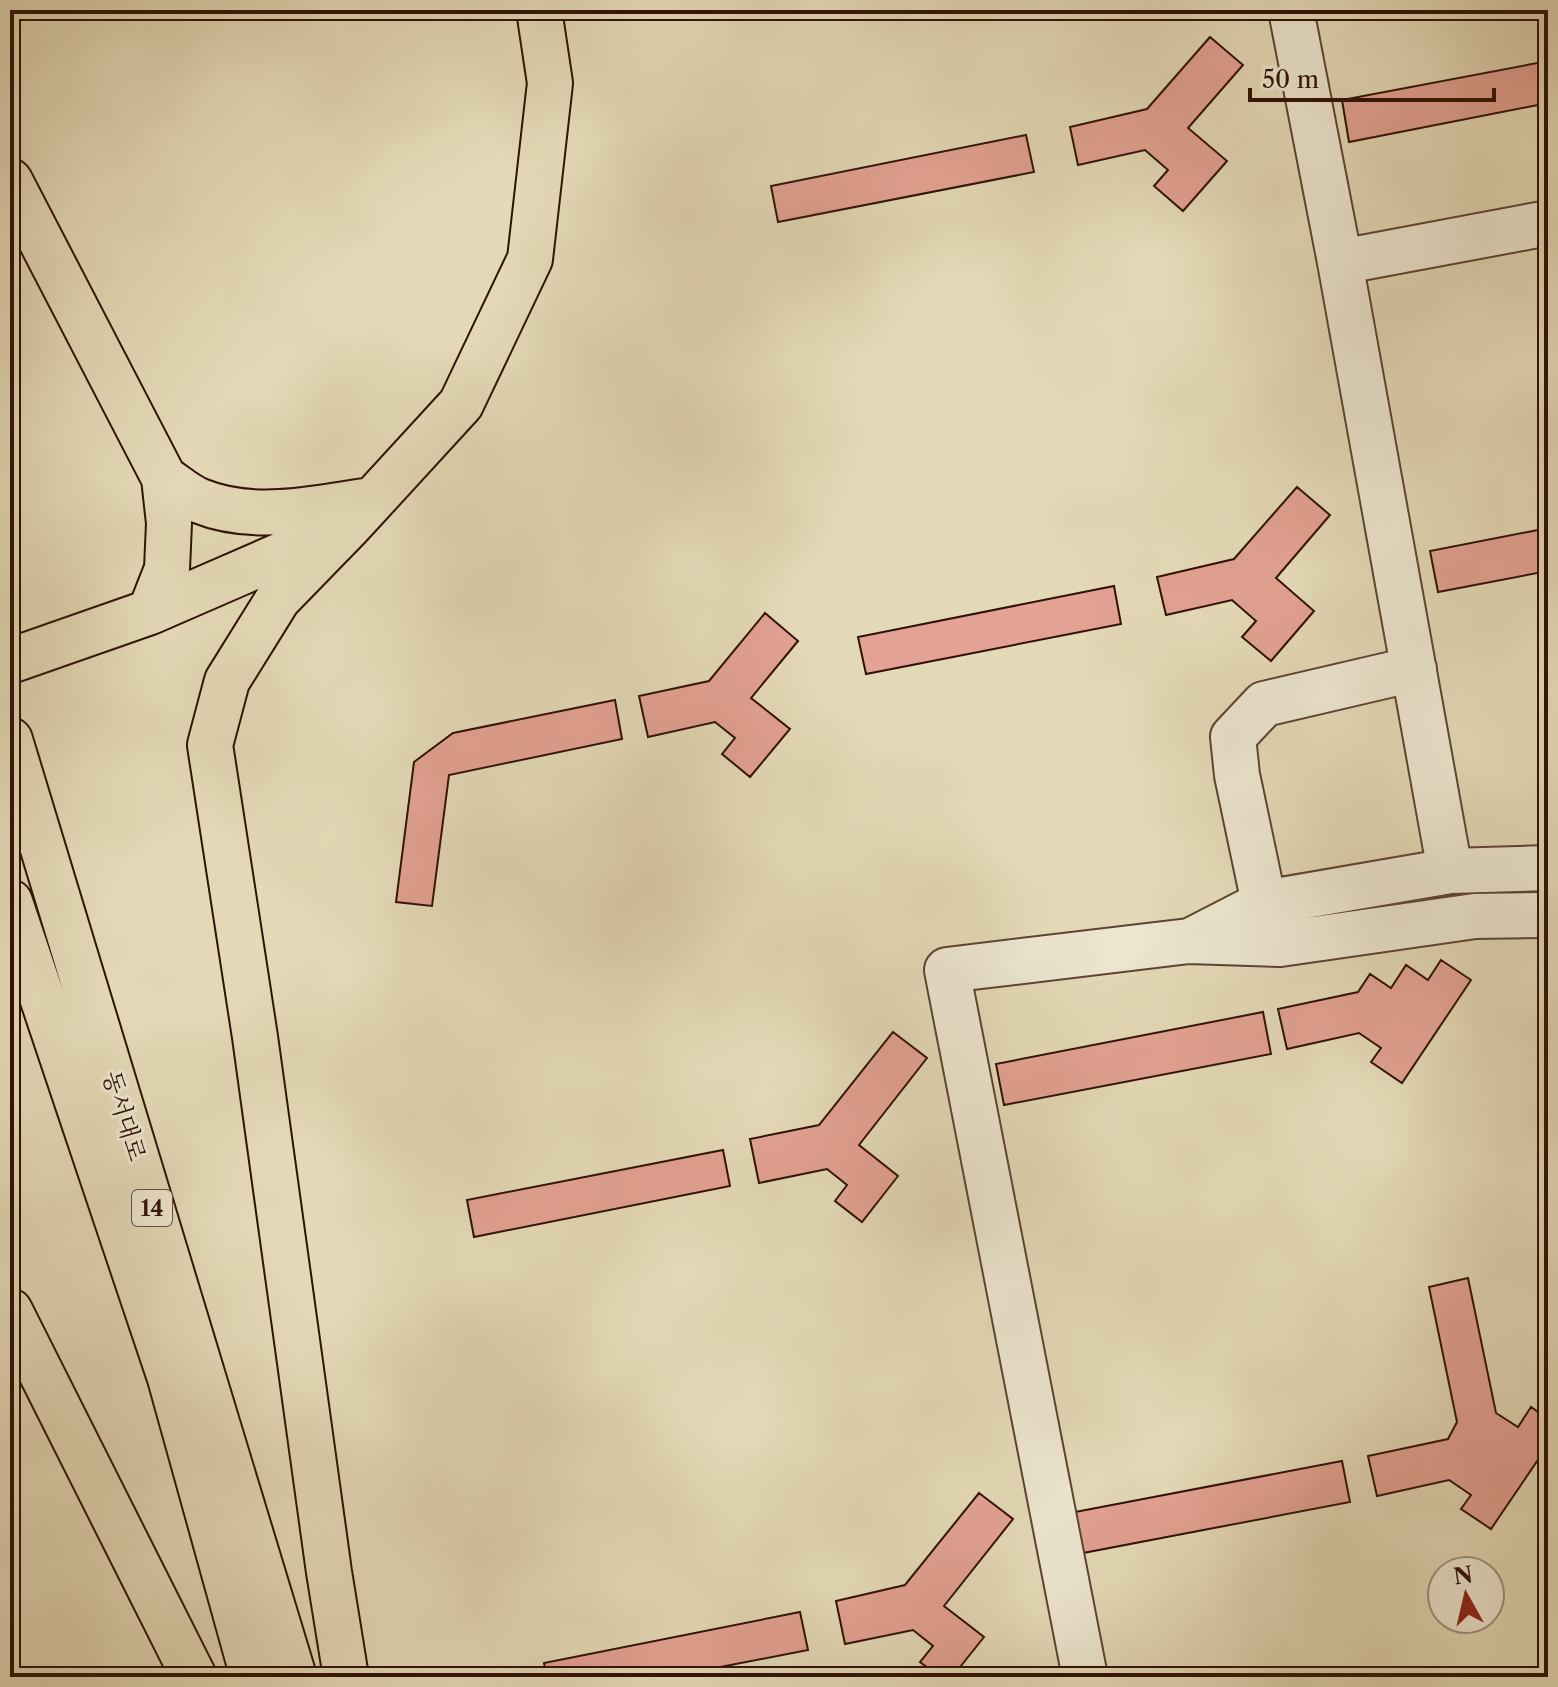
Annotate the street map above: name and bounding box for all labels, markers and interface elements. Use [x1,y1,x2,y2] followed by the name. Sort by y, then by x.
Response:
[1250,52,1494,102] scale bar
[1262,65,1319,94] text: 50 m
[97,1067,152,1164] street label: 동서대로
[132,1190,172,1226] road number: 14
[1426,1555,1506,1635] north arrow
[1452,1561,1475,1590] text: N

